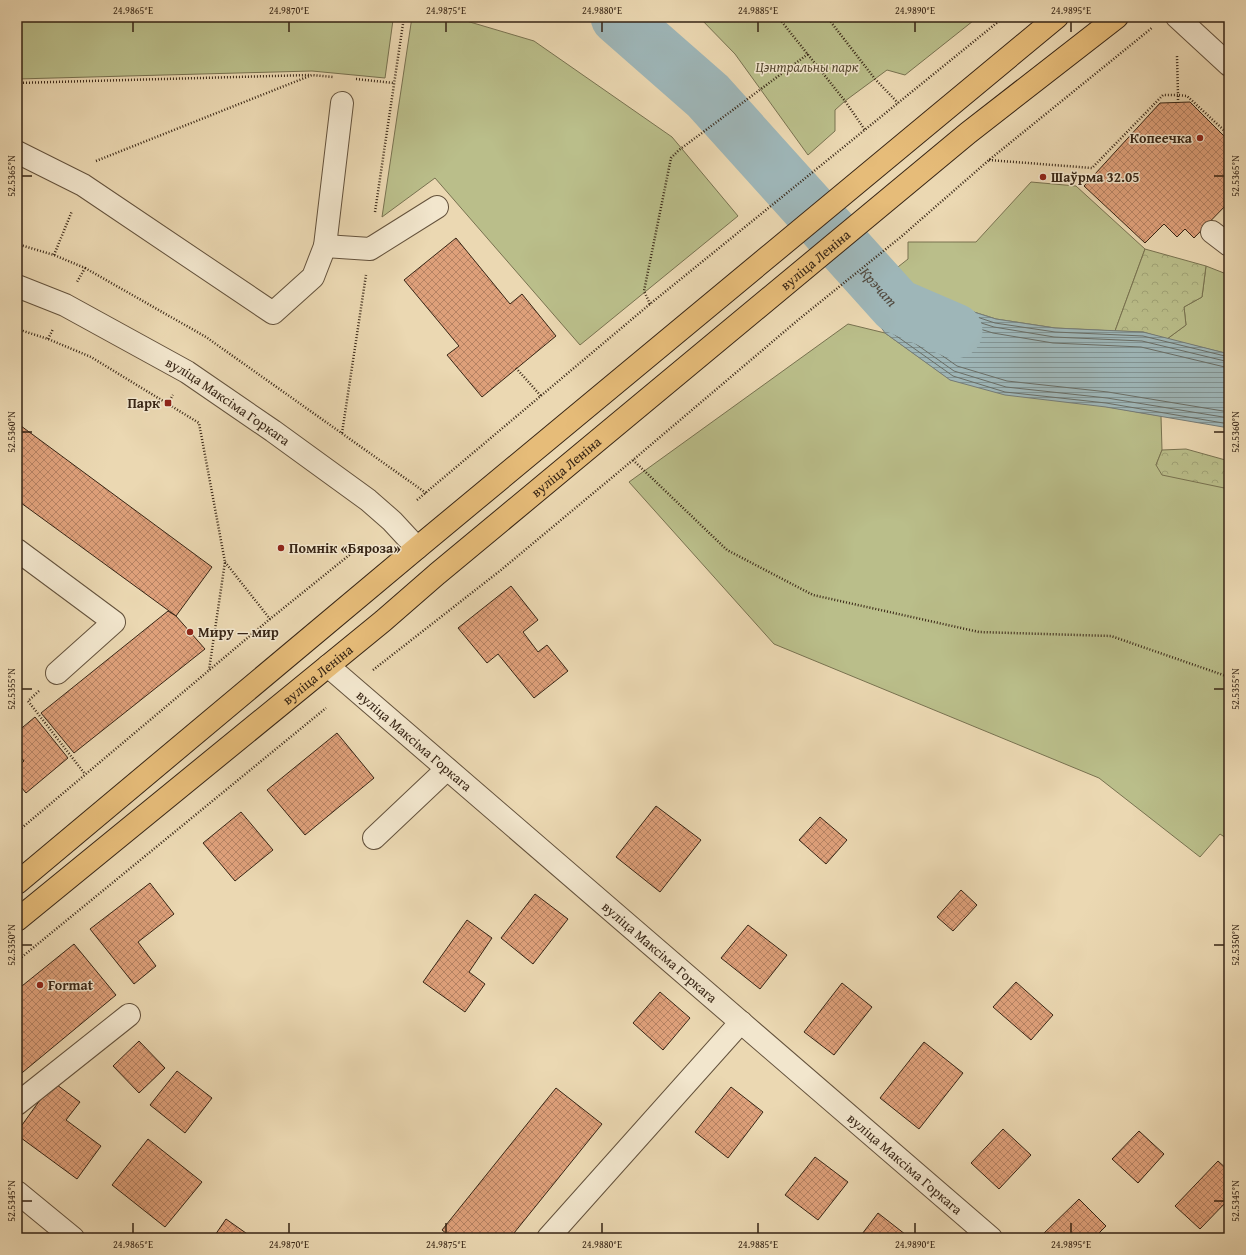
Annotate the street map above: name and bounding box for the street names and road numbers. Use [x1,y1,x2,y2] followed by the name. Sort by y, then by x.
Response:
[776,225,855,295] street label: вуліца Леніна
[162,352,295,451] street label: вуліца Максіма Горкага
[527,432,606,502] street label: вуліца Леніна
[278,639,357,709] street label: вуліца Леніна
[352,685,477,796] street label: вуліца Максіма Горкага
[598,897,722,1008] street label: вуліца Максіма Горкага
[843,1108,967,1219] street label: вуліца Максіма Горкага

